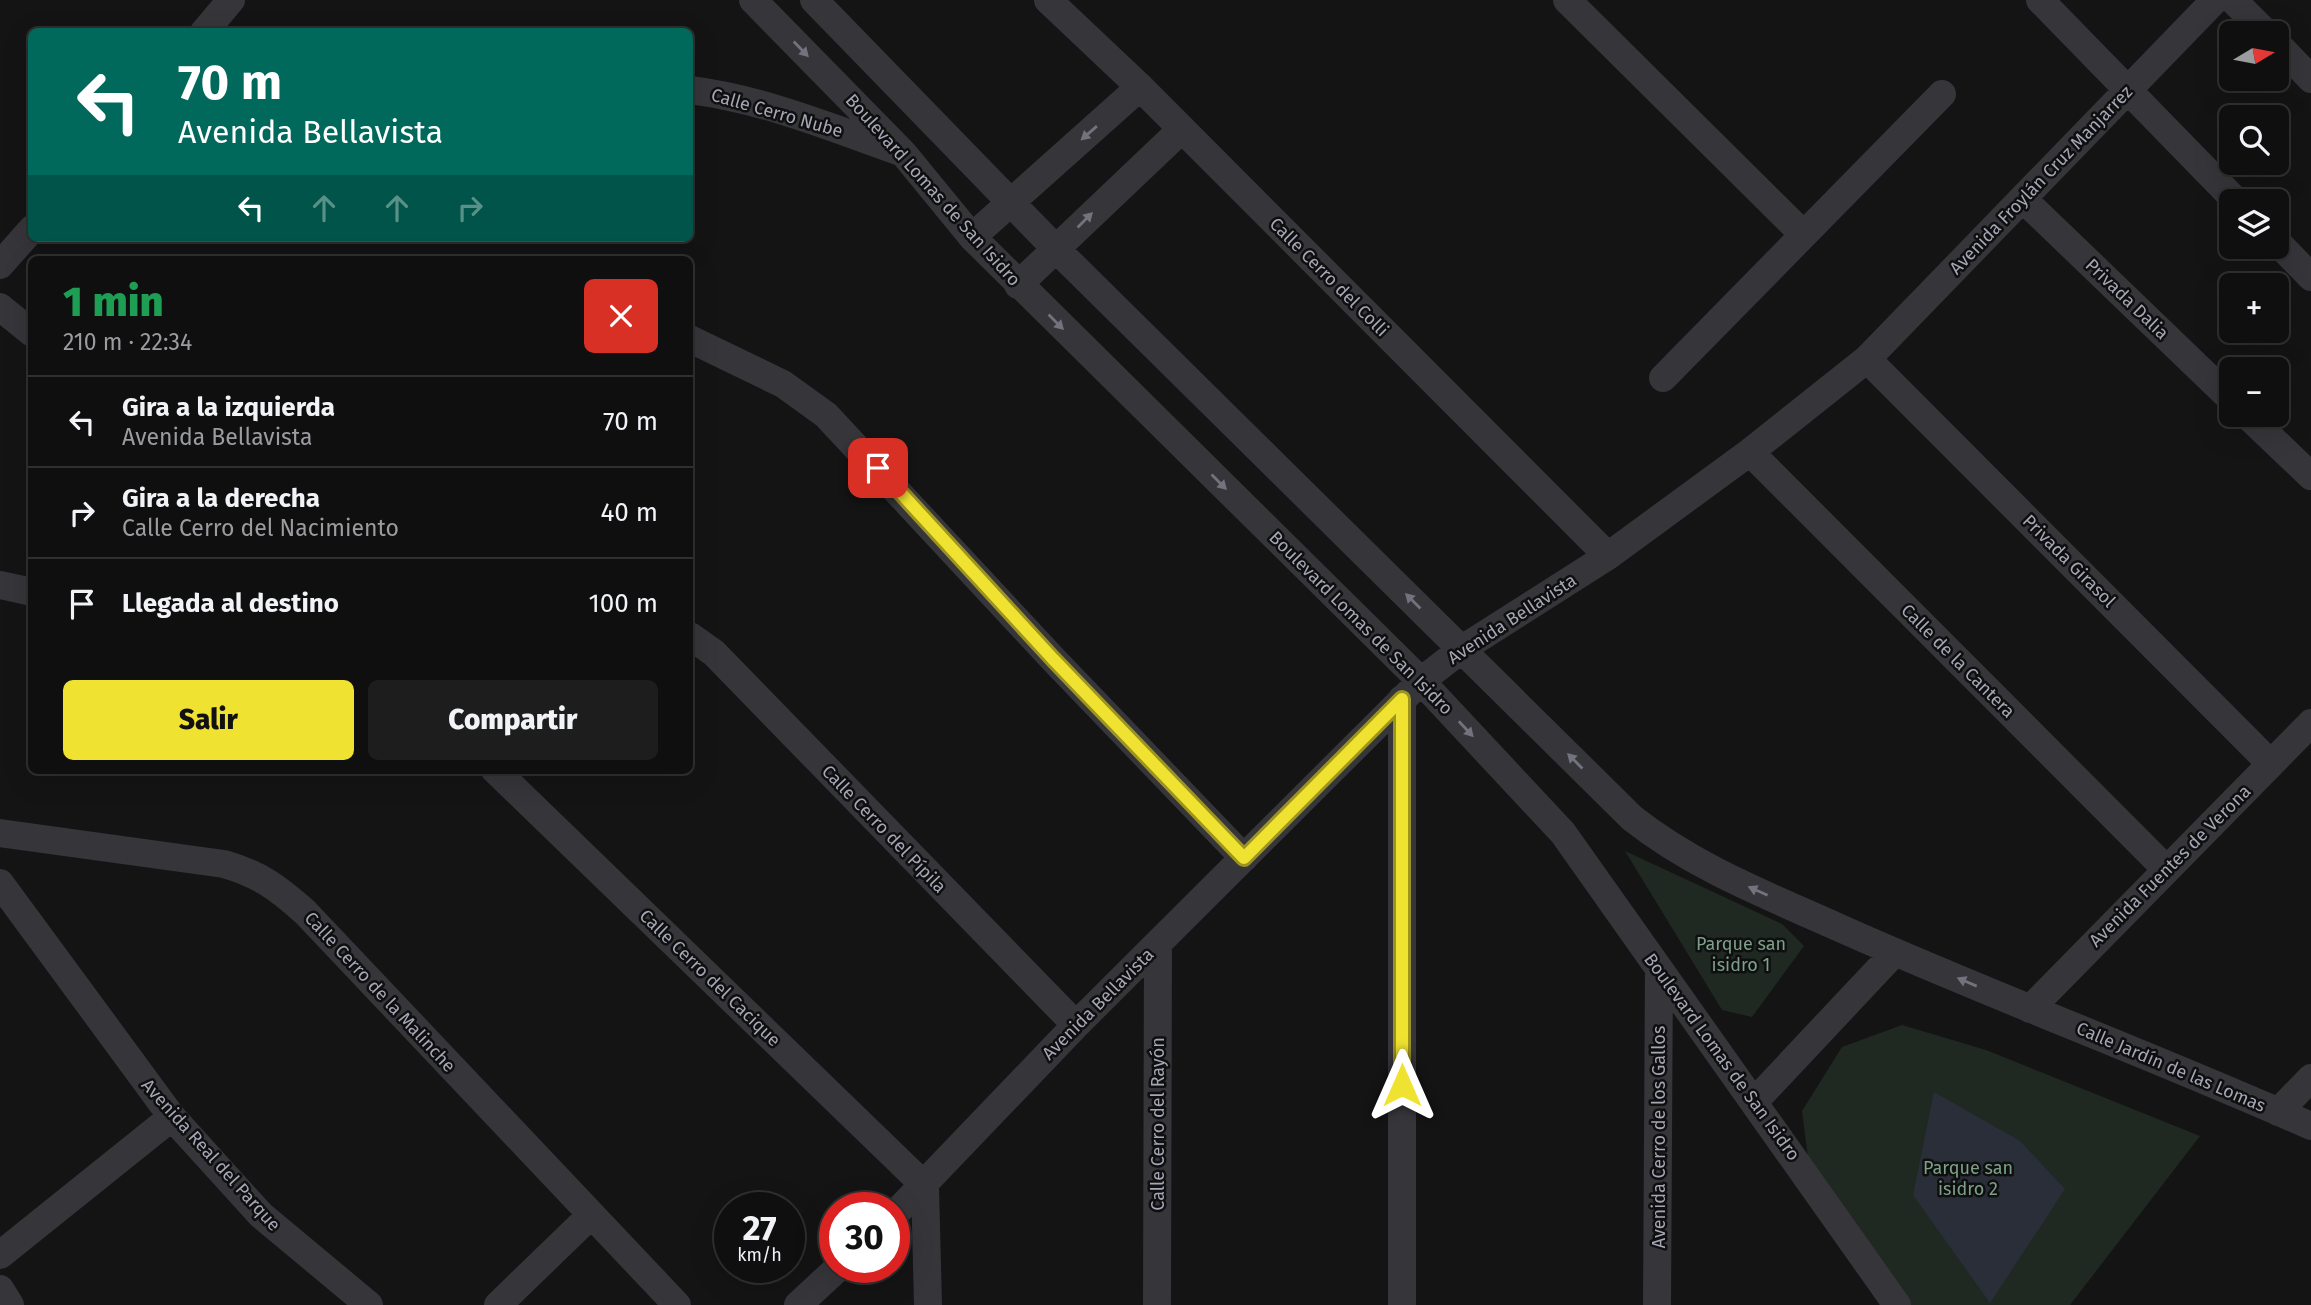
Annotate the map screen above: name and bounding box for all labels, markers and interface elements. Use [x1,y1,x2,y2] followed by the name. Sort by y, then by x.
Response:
[2219,21,2289,91] north arrow
[2219,21,2289,427] map controls
[793,40,809,57] one-way arrow
[178,53,282,112] text: 70 m
[63,56,154,147] icon: left
[1945,81,2137,279] street label: Avenida Froylán Cruz Manjarrez
[709,84,845,142] street label: Calle Cerro Nube
[841,89,1025,291] street label: Boulevard Lomas de San Isidro
[2219,105,2289,175] button: search
[178,113,443,151] text: Avenida Bellavista
[1081,125,1098,140] one-way arrow
[232,189,270,227] icon: left
[305,189,343,227] icon: ahead
[378,189,416,227] icon: ahead
[451,189,489,227] icon: right
[2219,189,2289,259] button: layers
[1076,212,1092,229] one-way arrow
[1265,213,1393,341] street label: Calle Cerro del Colli
[2081,254,2173,344] street label: Privada Dalia
[2219,273,2289,343] button: +
[63,277,164,327] text: 1 min
[584,279,658,353] button: close
[1048,314,1065,331] one-way arrow
[63,328,192,356] text: 210 m · 22:34
[2219,357,2289,427] button: −
[122,392,335,423] text: Gira a la izquierda
[63,403,101,441] icon: left
[603,406,658,437] text: 70 m
[122,423,313,451] text: Avenida Bellavista
[848,438,908,498] pin
[859,449,897,487] icon: arrive
[1210,473,1227,490] one-way arrow
[122,483,320,514] text: Gira a la derecha
[63,494,101,532] icon: right
[600,497,658,528] text: 40 m
[2018,510,2120,612] street label: Privada Girasol
[122,514,399,542] text: Calle Cerro del Nacimiento
[1264,526,1458,720] street label: Boulevard Lomas de San Isidro
[1443,569,1581,669] street label: Avenida Bellavista
[63,585,101,623] icon: arrive
[122,588,339,619] text: Llegada al destino
[589,588,658,619] text: 100 m
[1405,593,1422,610] one-way arrow
[1896,599,2020,723] street label: Calle de la Cantera
[63,680,354,760] button: Salir
[368,680,658,760] button: Compartir
[1458,720,1474,737] one-way arrow
[1566,753,1583,770] one-way arrow
[817,760,951,898] street label: Calle Cerro del Pípila
[2084,780,2256,952] street label: Avenida Fuentes de Verona
[1748,885,1769,896] one-way arrow
[635,905,785,1051] street label: Calle Cerro del Cacique
[300,907,460,1077] street label: Calle Cerro de la Malinche
[1696,933,1786,976] park label: Parque san isidro 1
[1038,944,1158,1064] street label: Avenida Bellavista
[1639,949,1805,1165] street label: Boulevard Lomas de San Isidro
[1956,977,1977,988] one-way arrow
[2073,1017,2269,1117] street label: Calle Jardín de las Lomas
[1648,1026,1670,1248] street label: Avenida Cerro de los Gallos
[1147,1037,1169,1211] street label: Calle Cerro del Rayón
[1365,1048,1439,1122] position arrow
[137,1074,285,1236] street label: Avenida Real del Parque
[1923,1157,2013,1200] park label: Parque san isidro 2
[819,1192,910,1283] speed limit sign: 30
[742,1207,777,1249] text: 27
[737,1244,782,1266] text: km/h

